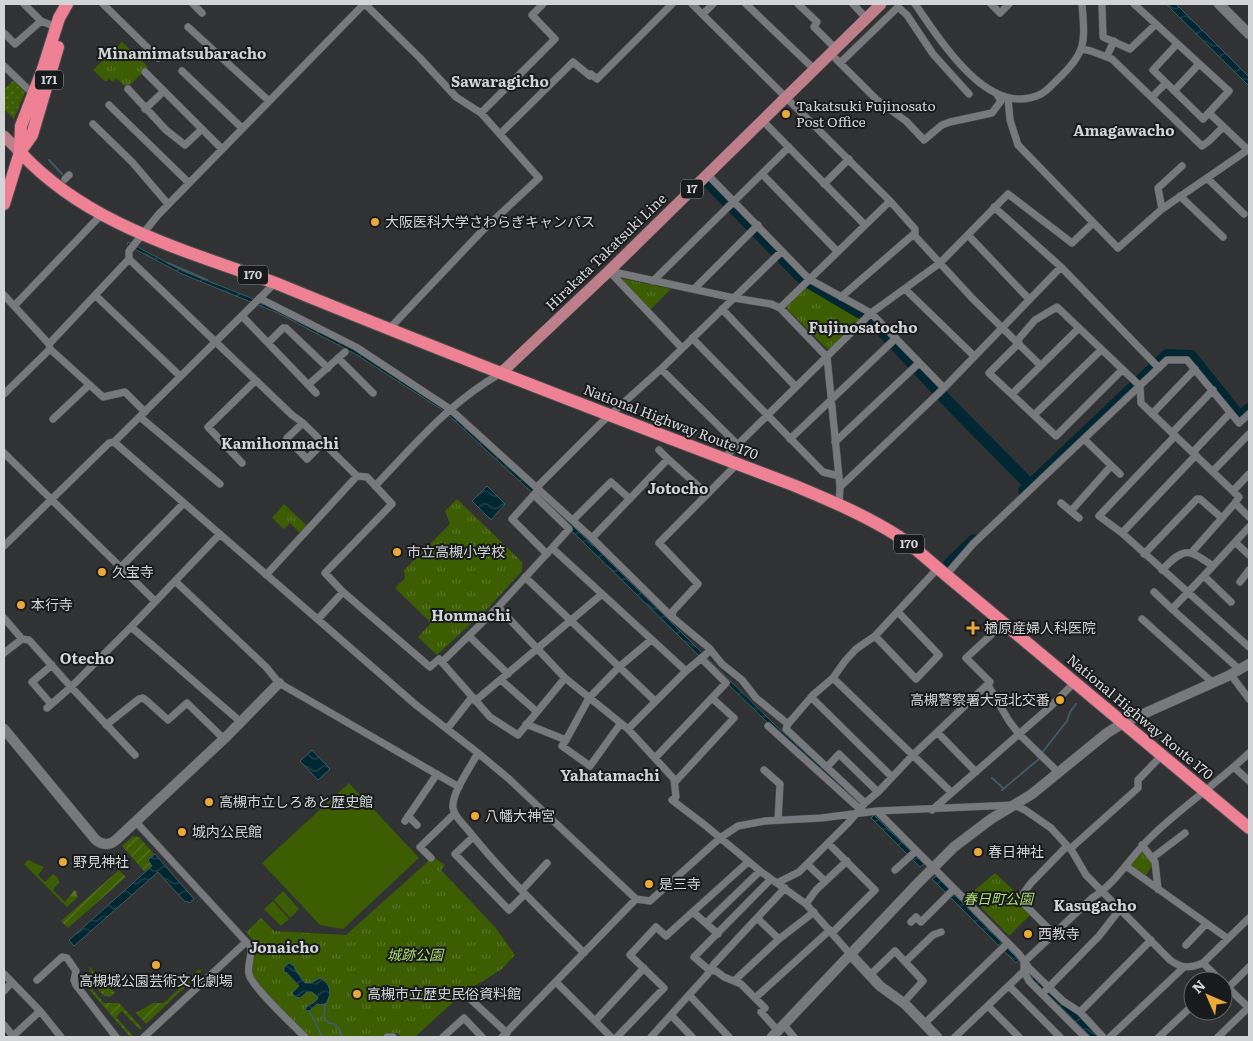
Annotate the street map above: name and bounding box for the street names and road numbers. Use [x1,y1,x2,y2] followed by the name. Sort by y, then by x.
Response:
[35,70,63,90] road number: 171
[681,180,703,198] road number: 17
[540,188,670,314] street label: Hirakata Takatsuki Line
[238,266,268,284] road number: 170
[581,378,762,464] street label: National Highway Route 170
[894,534,924,554] road number: 170
[1063,649,1218,784] street label: National Highway Route 170

